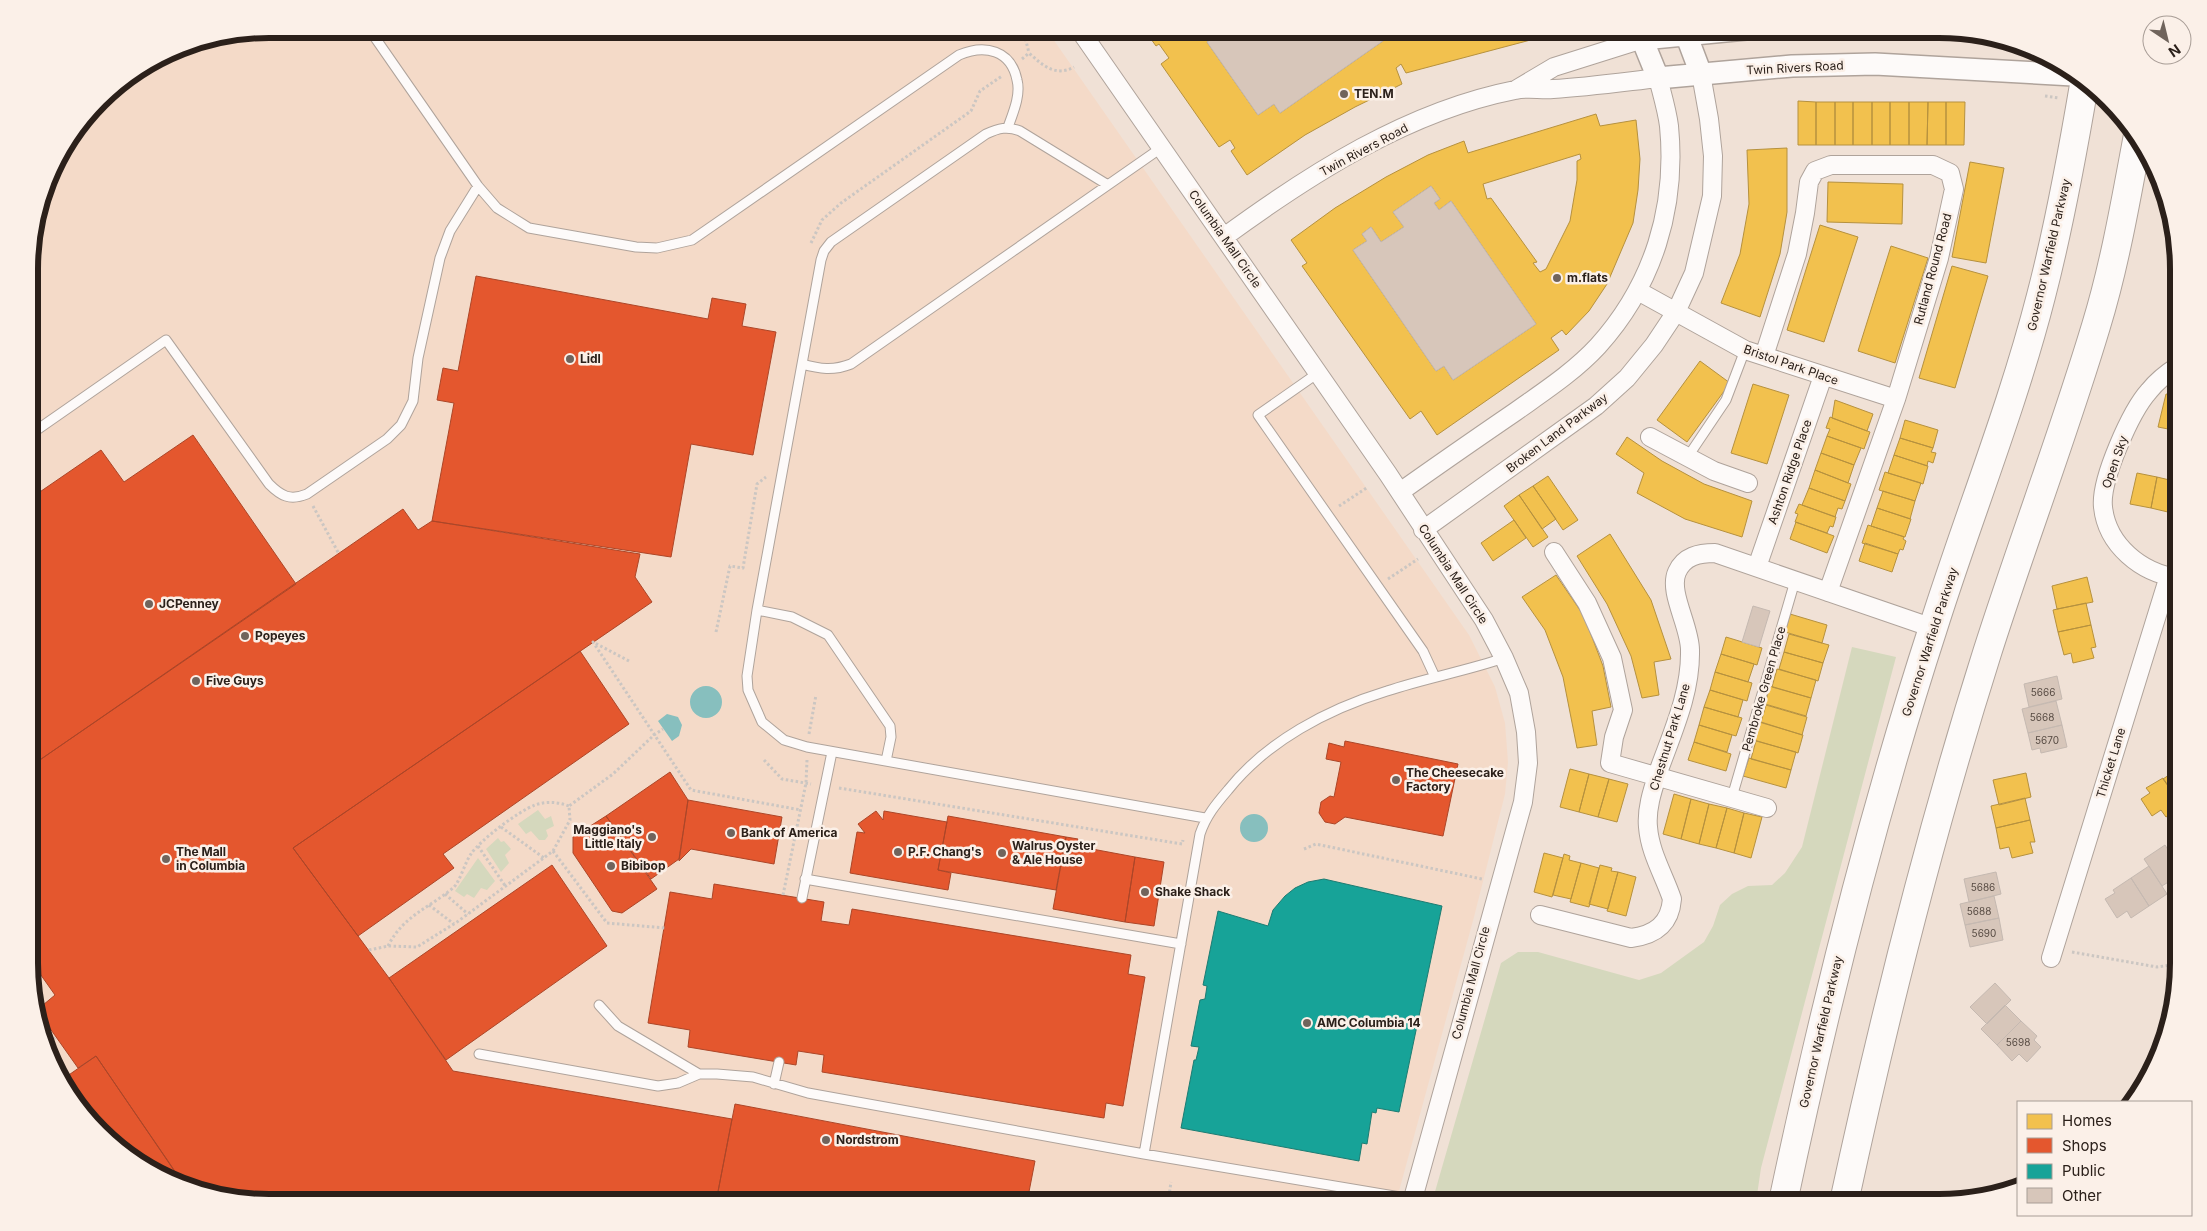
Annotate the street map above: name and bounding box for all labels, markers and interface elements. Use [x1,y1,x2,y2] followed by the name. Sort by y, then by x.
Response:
[2142,15,2192,65] north arrow
[2165,41,2184,61] text: N
[1746,57,1844,78] street label: Twin Rivers Road
[1354,86,1394,101] place label: TEN.M
[1338,88,1350,100] marker: TEN.M
[1317,120,1410,179] street label: Twin Rivers Road
[2024,177,2073,332] street label: Governor Warfield Parkway
[1186,187,1265,291] street label: Columbia Mall Circle
[1910,211,1955,326] street label: Rutland Round Road
[1567,270,1608,285] place label: m.flats
[1551,272,1563,284] marker: m.flats
[1742,341,1841,388] street label: Bristol Park Place
[580,351,601,366] place label: Lidl
[564,353,576,365] marker: Lidl
[1503,389,1611,476] street label: Broken Land Parkway
[1765,417,1815,526] street label: Ashton Ridge Place
[2098,433,2131,490] street label: Open Sky
[1415,521,1491,627] street label: Columbia Mall Circle
[1898,565,1961,718] street label: Governor Warfield Parkway
[159,596,220,611] place label: JCPenney
[143,598,155,610] marker: JCPenney
[1738,625,1789,753] street label: Pembroke Green Place
[255,628,306,643] place label: Popeyes
[239,630,251,642] marker: Popeyes
[206,673,264,688] place label: Five Guys
[190,675,202,687] marker: Five Guys
[1646,681,1693,792] street label: Chestnut Park Lane
[2031,686,2055,698] house number: 5666
[2030,711,2054,723] house number: 5668
[2093,726,2128,800] street label: Thicket Lane
[2035,734,2059,746] house number: 5670
[1406,765,1504,794] place label: The Cheesecake Factory
[1390,774,1402,786] marker: The Cheesecake Factory
[573,822,643,851] place label: Maggiano's Little Italy
[741,825,838,840] place label: Bank of America
[725,827,737,839] marker: Bank of America
[646,831,658,843] marker: Maggiano's Little Italy
[1012,838,1096,867] place label: Walrus Oyster & Ale House
[176,844,245,873] place label: The Mall in Columbia
[908,844,982,859] place label: P.F. Chang's
[892,846,904,858] marker: P.F. Chang's
[996,847,1008,859] marker: Walrus Oyster & Ale House
[160,853,172,865] marker: The Mall in Columbia
[621,858,666,873] place label: Bibibop
[605,860,617,872] marker: Bibibop
[1971,881,1995,893] house number: 5686
[1155,884,1230,899] place label: Shake Shack
[1139,886,1151,898] marker: Shake Shack
[1967,905,1991,917] house number: 5688
[1448,925,1493,1041] street label: Columbia Mall Circle
[1972,927,1996,939] house number: 5690
[1796,954,1845,1109] street label: Governor Warfield Parkway
[1317,1015,1421,1030] place label: AMC Columbia 14
[1301,1017,1313,1029] marker: AMC Columbia 14
[2006,1036,2030,1048] house number: 5698
[2017,1101,2192,1216] legend
[2062,1111,2112,1130] text: Homes
[836,1132,899,1147] place label: Nordstrom
[820,1134,832,1146] marker: Nordstrom
[2062,1136,2107,1155] text: Shops
[2062,1161,2105,1180] text: Public
[2062,1186,2102,1205] text: Other

